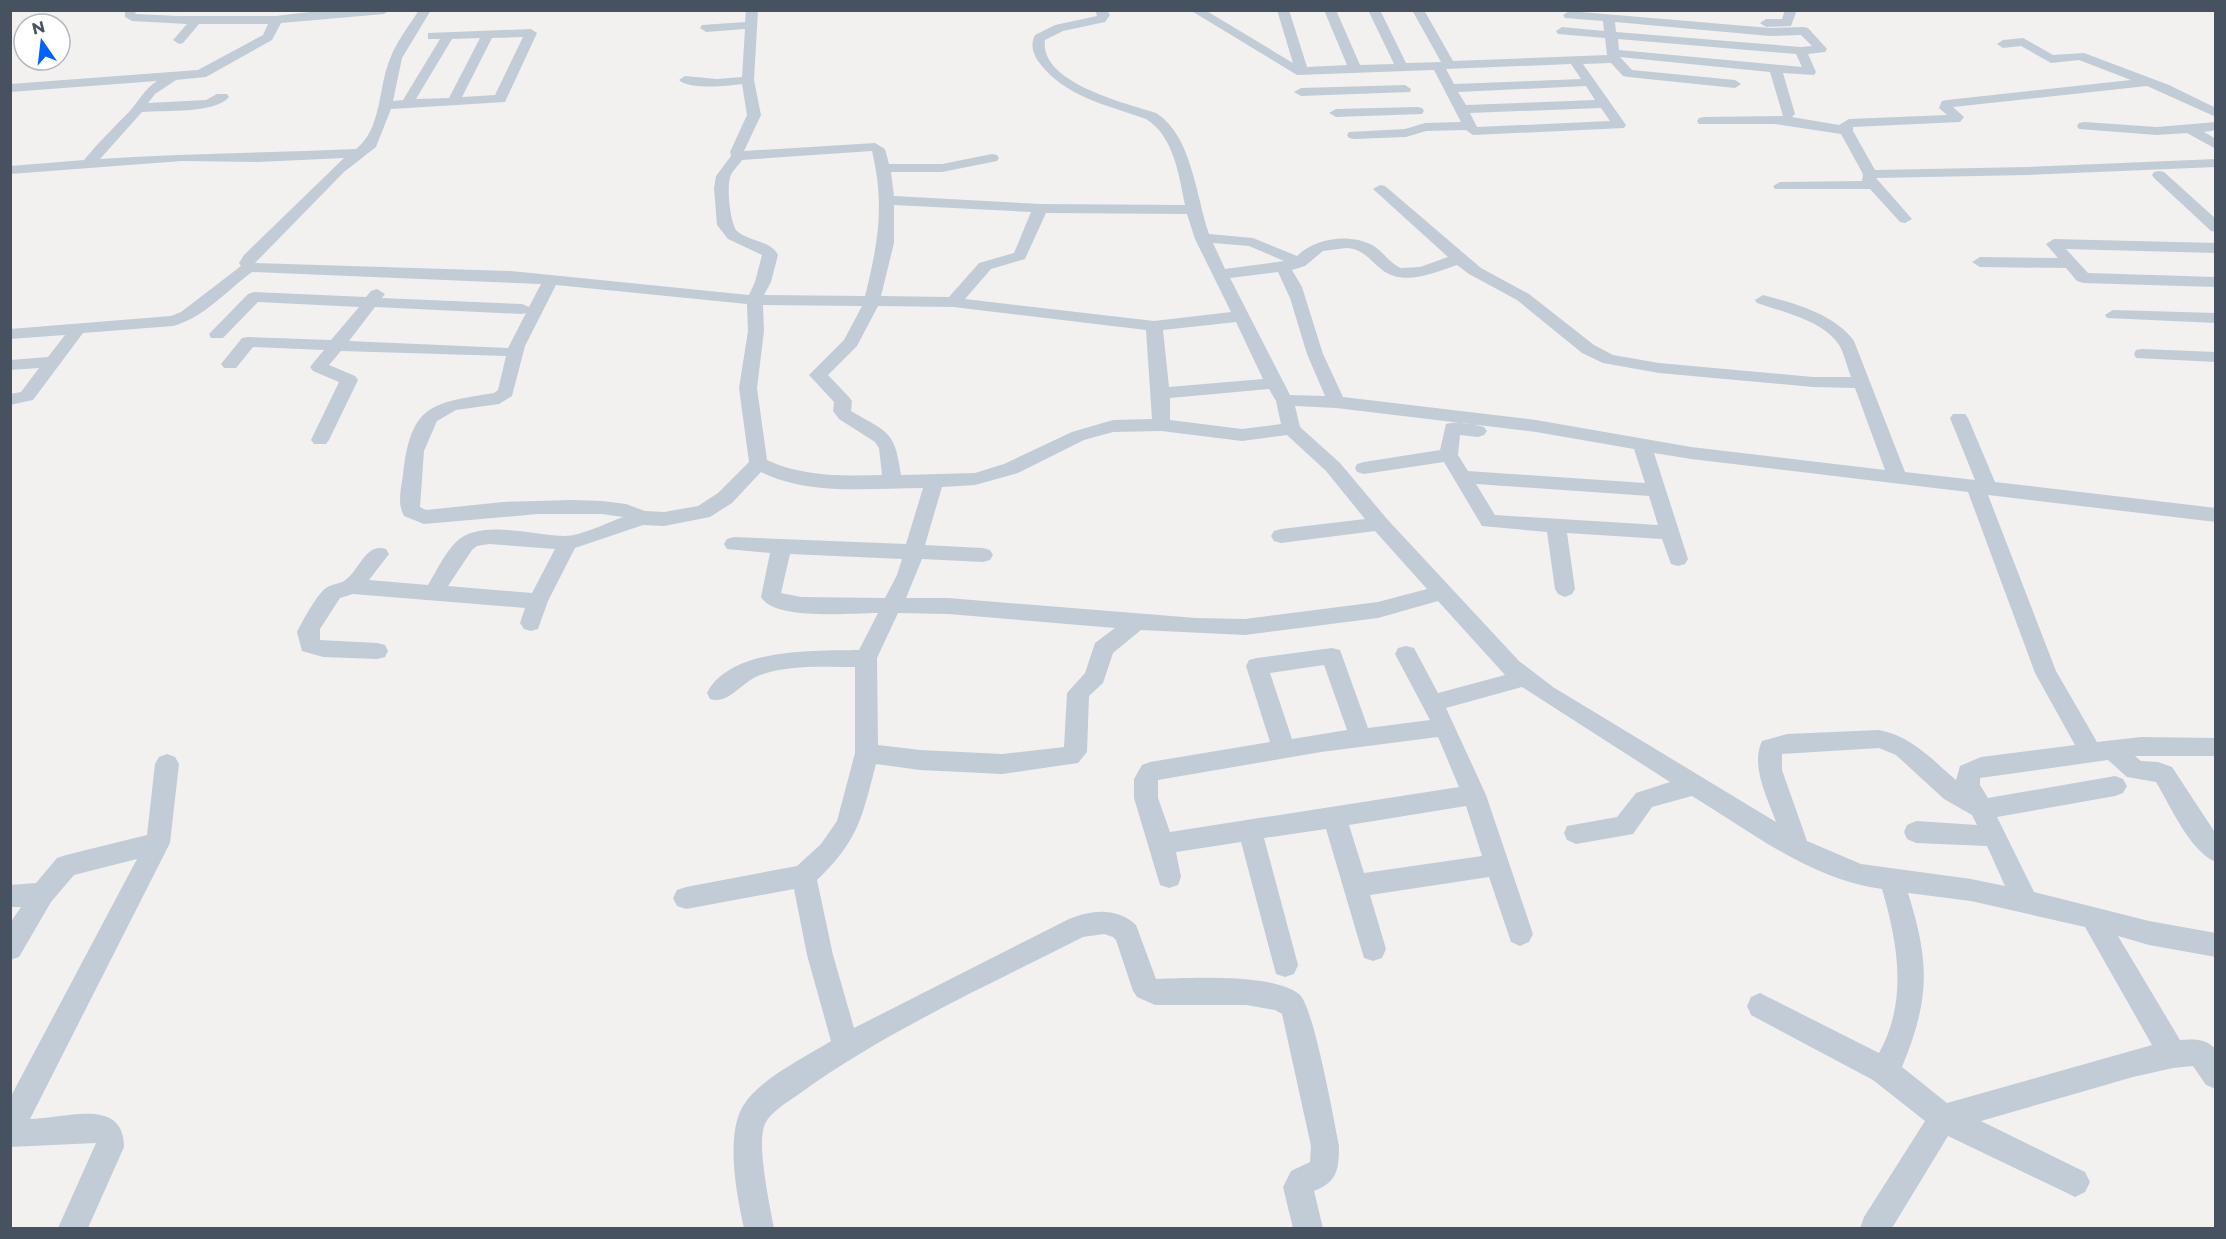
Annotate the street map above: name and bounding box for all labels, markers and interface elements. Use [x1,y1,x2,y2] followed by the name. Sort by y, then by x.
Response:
[12,12,72,72] north arrow
[30,17,47,39] text: N

